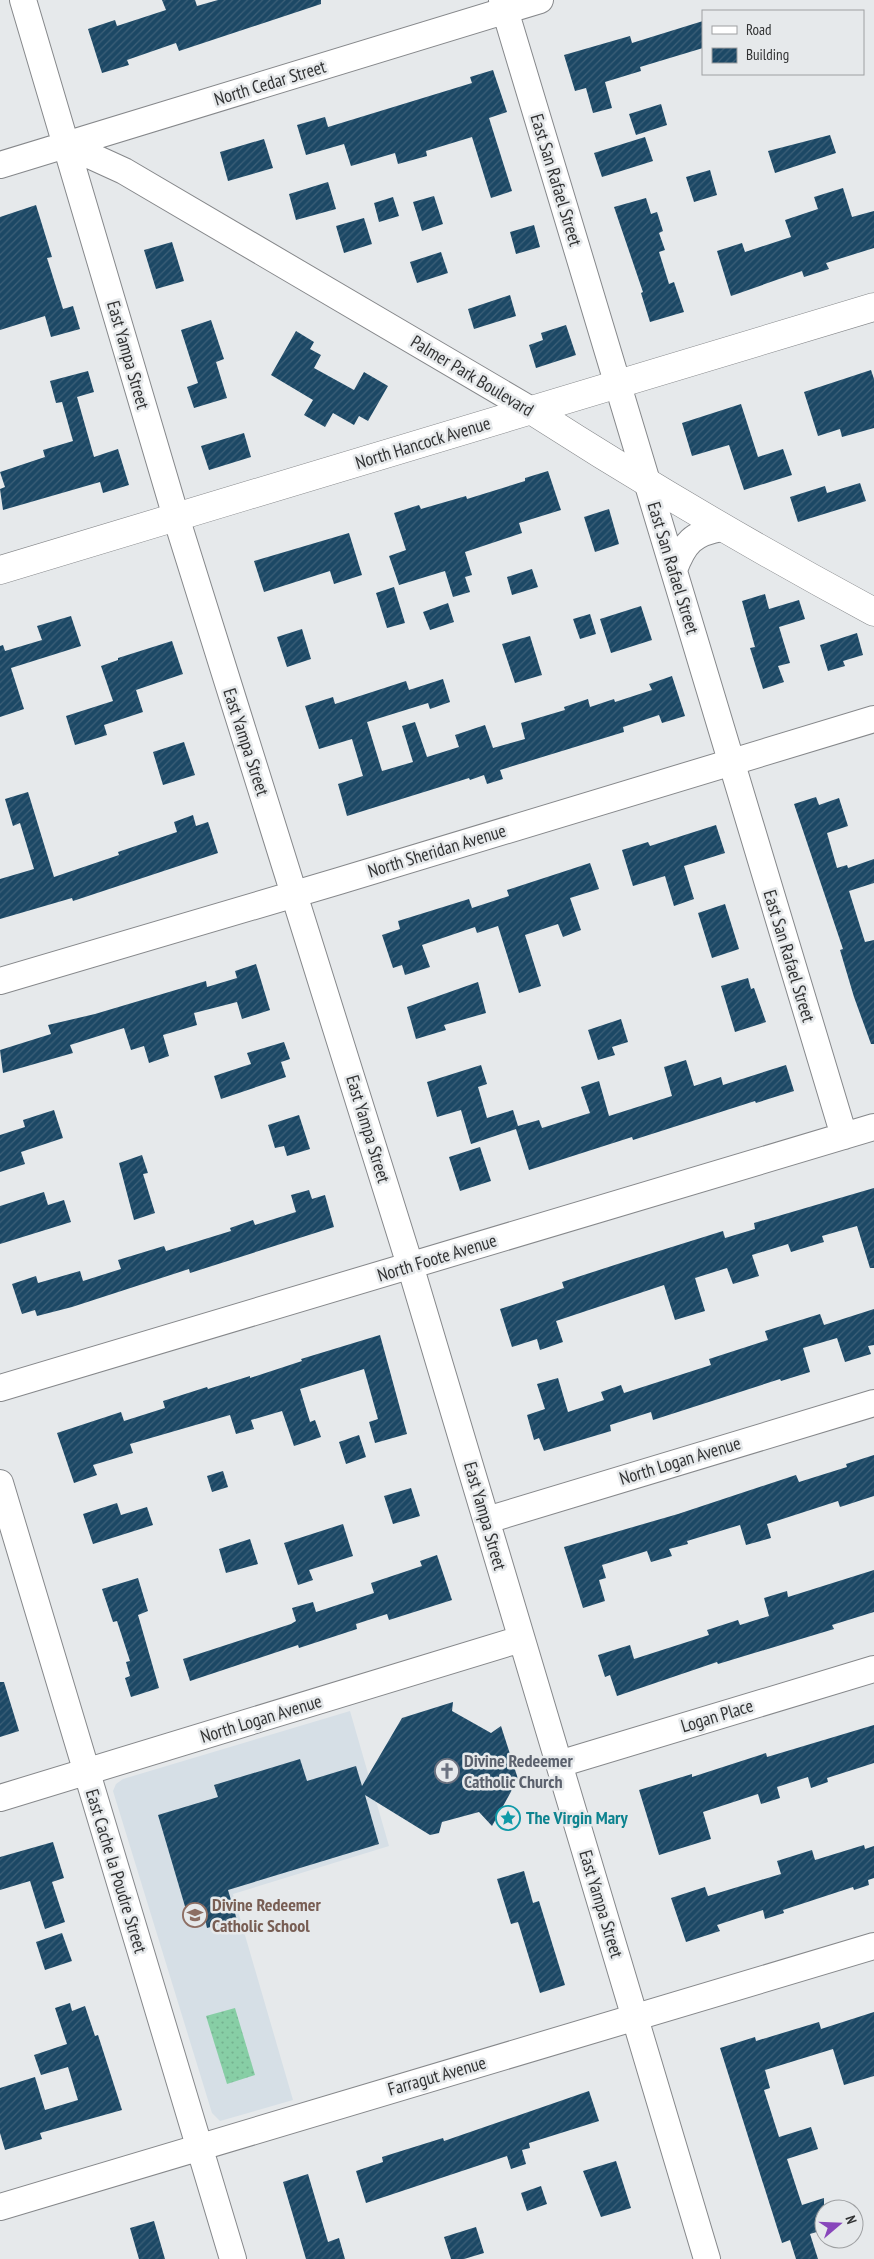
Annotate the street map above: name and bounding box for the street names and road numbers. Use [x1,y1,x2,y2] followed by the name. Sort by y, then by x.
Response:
[211,55,329,110] street label: North Cedar Street
[525,111,587,249] street label: East San Rafael Street
[102,298,155,412] street label: East Yampa Street
[407,330,538,421] street label: Palmer Park Boulevard
[353,411,493,474] street label: North Hancock Avenue
[642,499,704,637] street label: East San Rafael Street
[218,685,275,798] street label: East Yampa Street
[365,819,509,882] street label: North Sheridan Avenue
[758,887,820,1025] street label: East San Rafael Street
[341,1072,396,1186] street label: East Yampa Street
[374,1228,499,1287] street label: North Foote Avenue
[616,1431,743,1490] street label: North Logan Avenue
[459,1459,512,1573] street label: East Yampa Street
[197,1689,324,1748] street label: North Logan Avenue
[678,1694,756,1737] street label: Logan Place
[81,1786,152,1956] street label: East Cache la Poudre Street
[574,1847,629,1961] street label: East Yampa Street
[385,2051,489,2101] street label: Farragut Avenue

